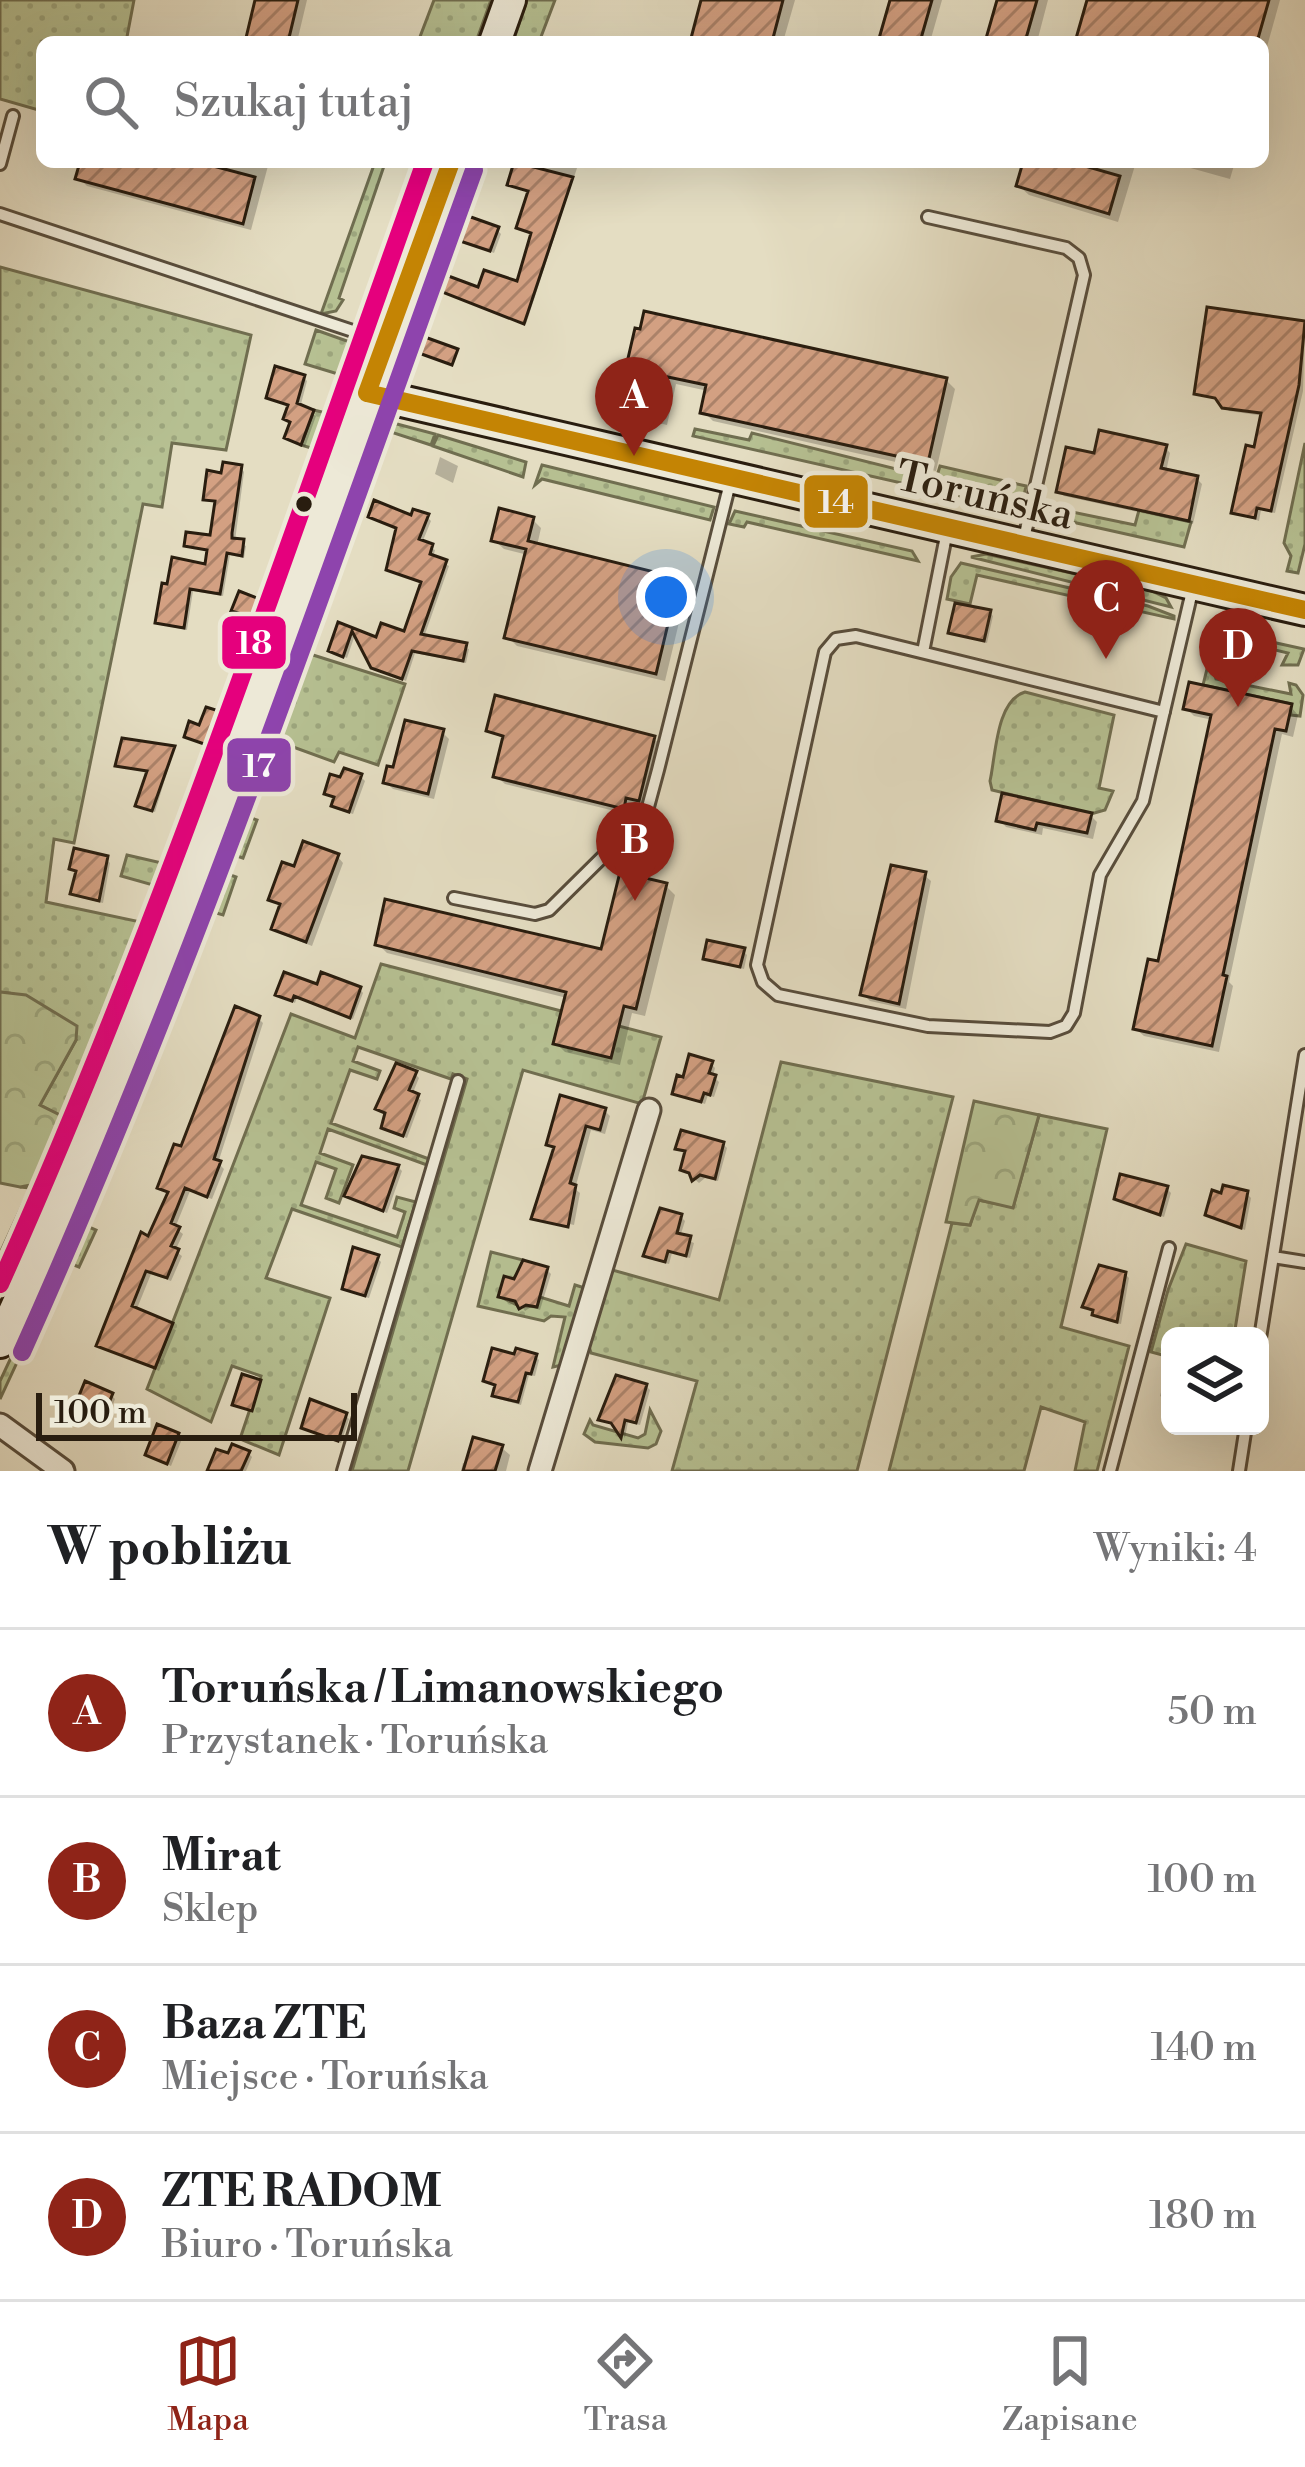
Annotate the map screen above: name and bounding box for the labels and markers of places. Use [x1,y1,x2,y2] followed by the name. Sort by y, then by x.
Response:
[595,357,673,456] pin: A
[293,493,315,515] unlabelled marker
[1067,560,1145,659] pin: C
[1199,608,1277,707] pin: D
[596,802,674,901] pin: B

